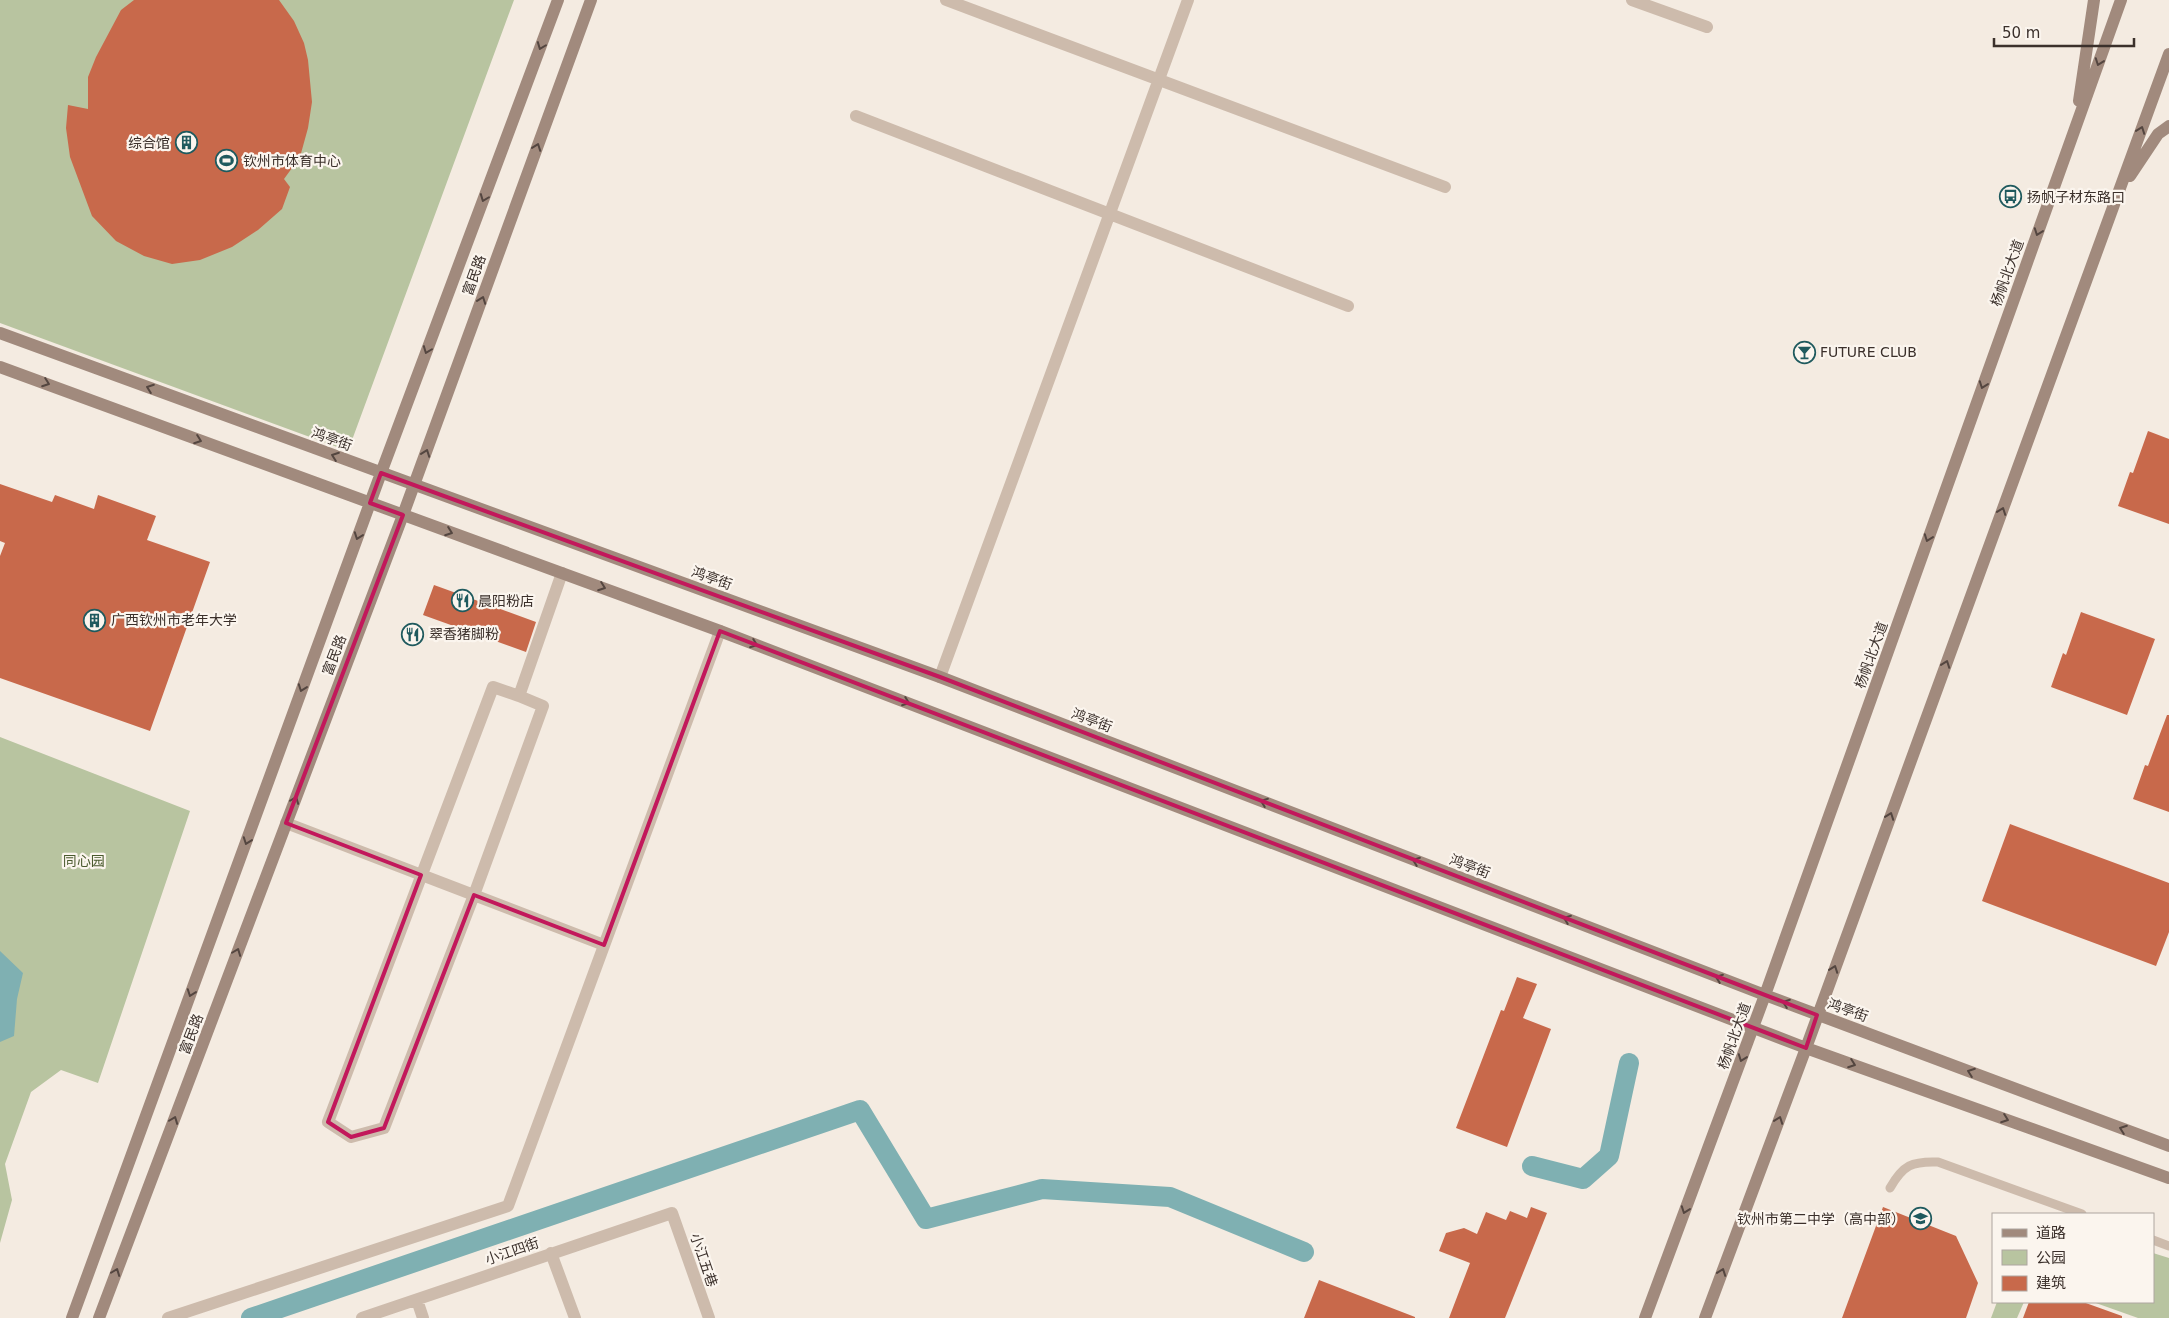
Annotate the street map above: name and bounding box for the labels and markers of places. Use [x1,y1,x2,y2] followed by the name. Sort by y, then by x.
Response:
[174,131,198,155] building icon: 综合馆
[128,135,170,151] place label: 综合馆
[215,149,239,173] sports icon: 钦州市体育中心
[243,153,341,169] place label: 钦州市体育中心
[1999,185,2023,209] bus stop icon: 扬帆子材东路口
[2027,189,2125,205] place label: 扬帆子材东路口
[1792,340,1816,364] bar icon: FUTURE CLUB
[1820,344,1917,360] place label: FUTURE CLUB
[450,589,474,613] restaurant icon: 晨阳粉店
[478,593,534,609] place label: 晨阳粉店
[83,608,107,632] building icon: 广西钦州市老年大学
[111,612,237,628] place label: 广西钦州市老年大学
[401,622,425,646] restaurant icon: 翠香猪脚粉
[429,626,499,642] place label: 翠香猪脚粉
[1909,1207,1933,1231] school or university icon: 钦州市第二中学（高中部）
[1737,1211,1905,1227] place label: 钦州市第二中学（高中部）

